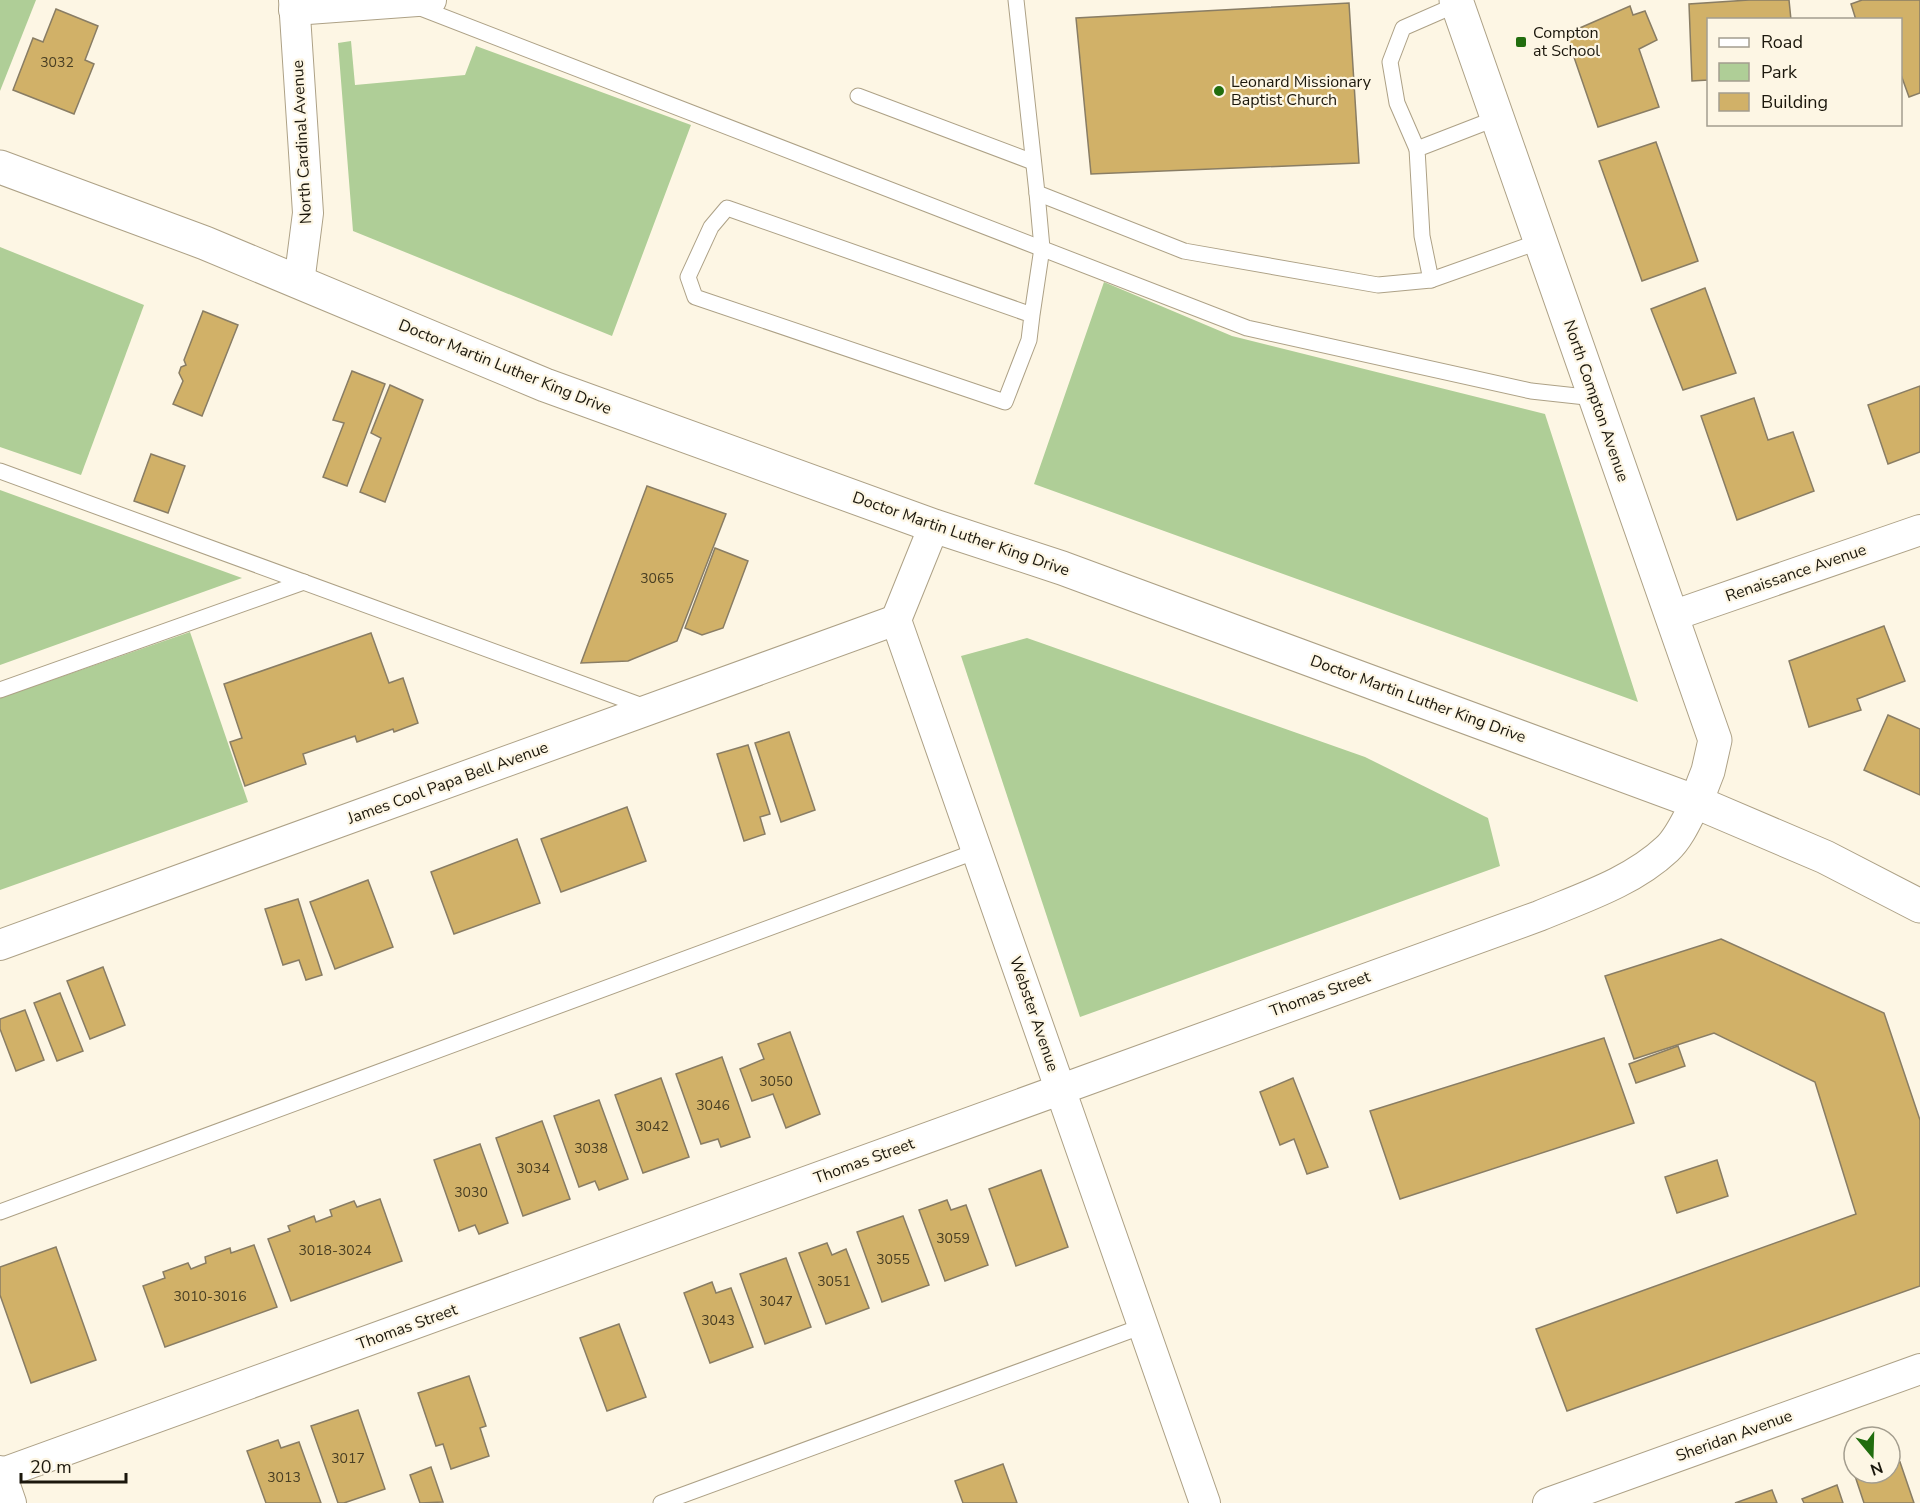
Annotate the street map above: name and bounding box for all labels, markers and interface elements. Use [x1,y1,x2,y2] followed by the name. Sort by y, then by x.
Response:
[1707,18,1902,126] legend
[1533,22,1600,62] place label: Compton at School
[1761,30,1803,54] text: Road
[1514,35,1528,49] marker: Compton at School
[40,53,74,72] house number: 3032
[287,59,317,225] street label: North Cardinal Avenue
[1761,60,1798,84] text: Park
[1231,71,1372,111] place label: Leonard Missionary Baptist Church
[1212,84,1226,98] marker: Leonard Missionary Baptist Church
[1761,90,1828,114] text: Building
[395,314,615,420] street label: Doctor Martin Luther King Drive
[1558,317,1634,485] street label: North Compton Avenue
[850,486,1072,582] street label: Doctor Martin Luther King Drive
[1723,539,1869,607] street label: Renaissance Avenue
[640,569,674,588] house number: 3065
[1307,650,1529,748] street label: Doctor Martin Luther King Drive
[344,736,551,830] street label: James Cool Papa Bell Avenue
[1004,953,1064,1075] street label: Webster Avenue
[1267,966,1374,1022] street label: Thomas Street
[759,1072,793,1091] house number: 3050
[696,1096,730,1115] house number: 3046
[635,1117,669,1136] house number: 3042
[811,1133,918,1189] street label: Thomas Street
[574,1139,608,1158] house number: 3038
[516,1159,550,1178] house number: 3034
[454,1183,488,1202] house number: 3030
[936,1229,970,1248] house number: 3059
[298,1241,372,1260] house number: 3018-3024
[876,1250,910,1269] house number: 3055
[817,1272,851,1291] house number: 3051
[173,1287,247,1306] house number: 3010-3016
[759,1292,793,1311] house number: 3047
[354,1299,461,1355] street label: Thomas Street
[701,1311,735,1330] house number: 3043
[1673,1405,1795,1467] street label: Sheridan Avenue
[1842,1425,1902,1485] north arrow
[21,1446,126,1484] scale bar
[331,1449,365,1468] house number: 3017
[30,1455,72,1479] text: 20 m
[1867,1456,1886,1481] text: N
[267,1468,301,1487] house number: 3013

